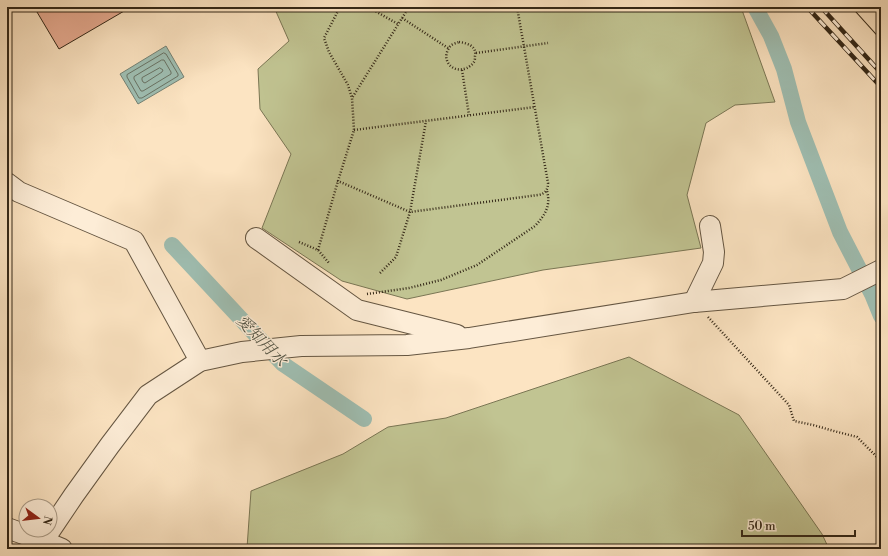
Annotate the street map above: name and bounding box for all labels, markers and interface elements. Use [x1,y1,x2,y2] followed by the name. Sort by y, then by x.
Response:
[232,311,292,372] water label: 愛知用水
[18,498,58,538] north arrow
[742,512,855,538] scale bar
[39,514,55,527] text: N
[748,519,776,534] text: 50 m

